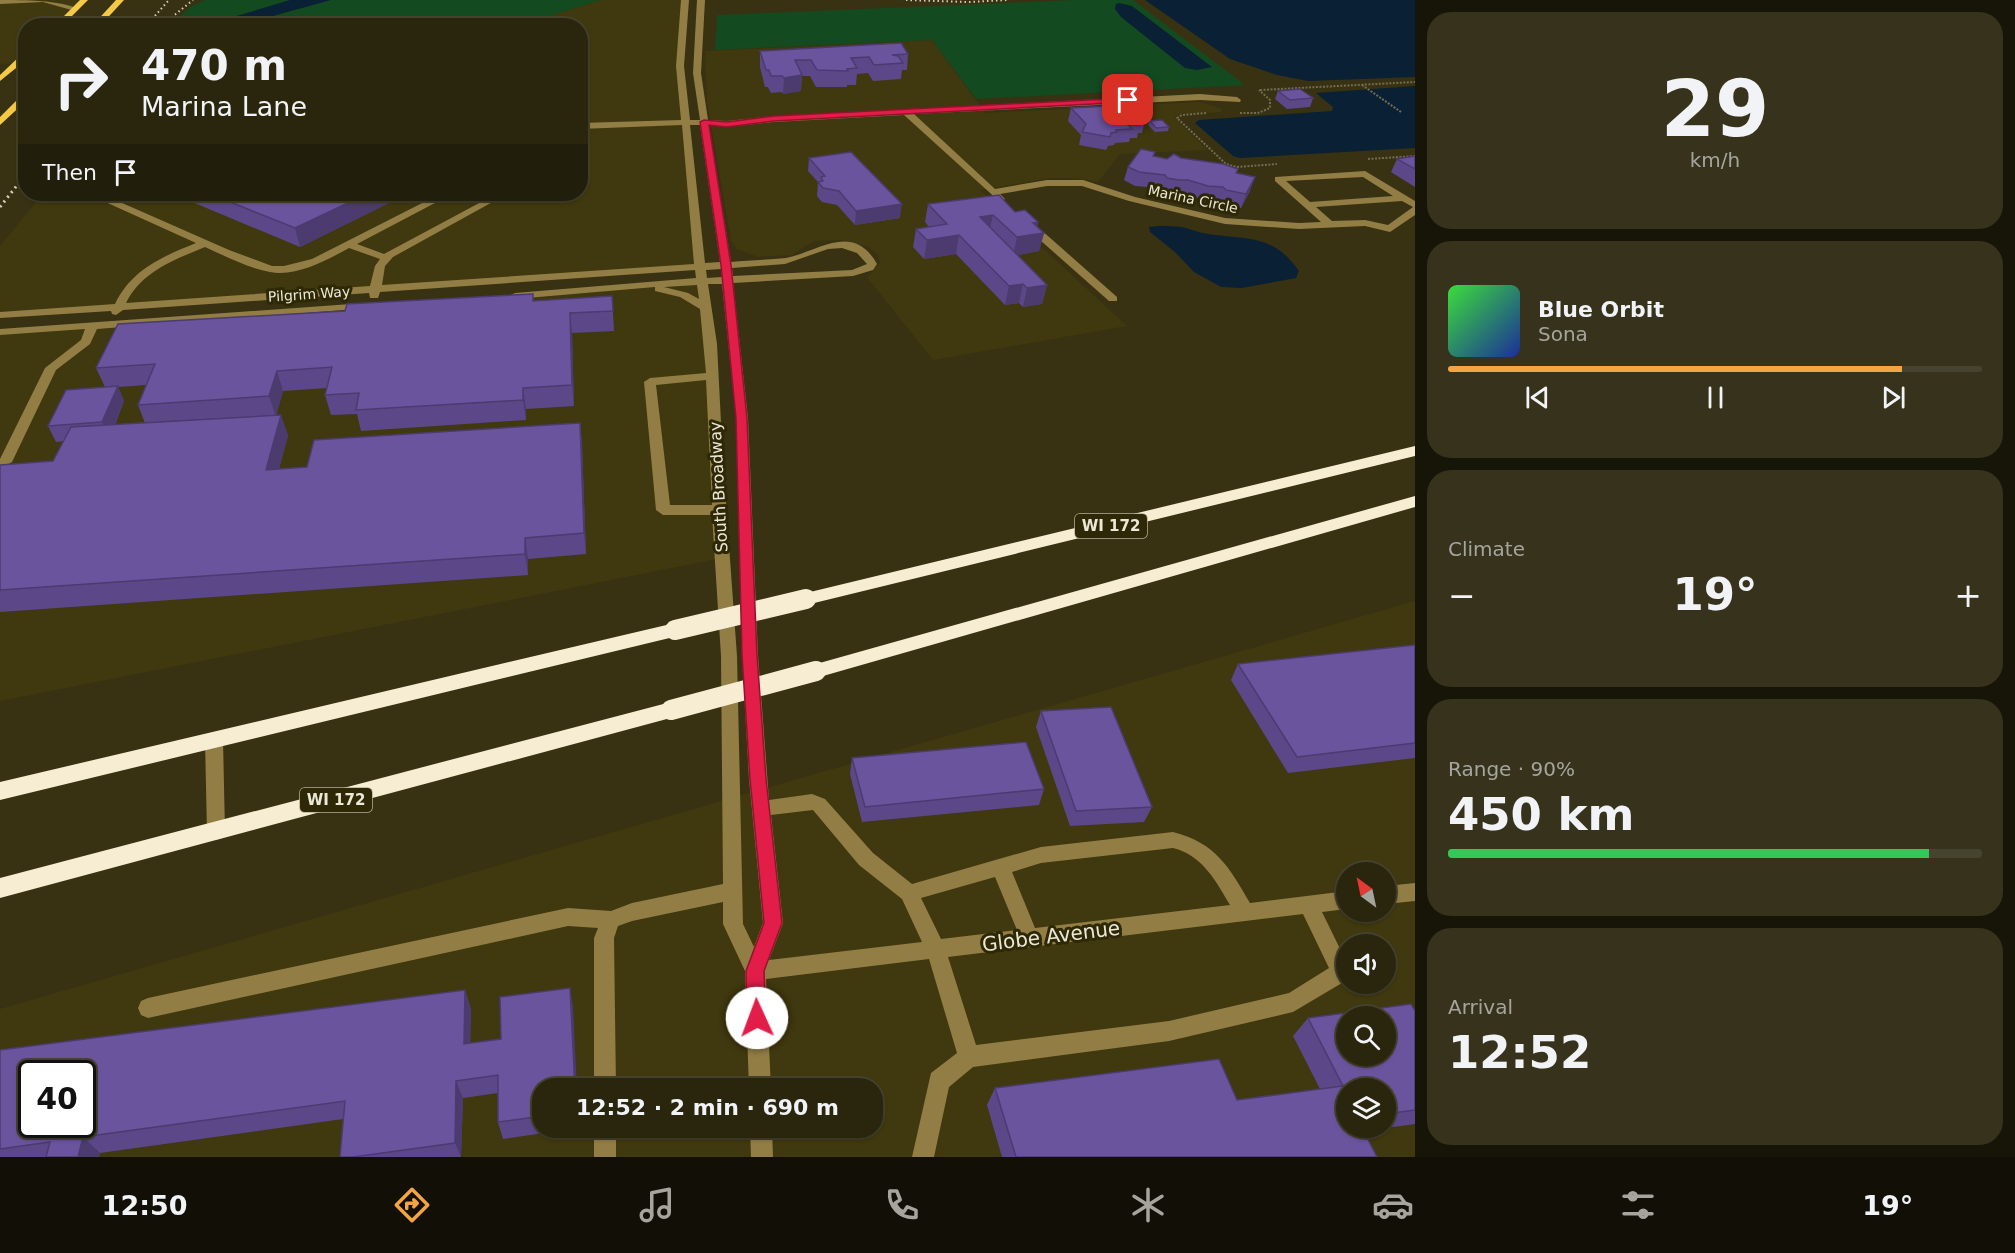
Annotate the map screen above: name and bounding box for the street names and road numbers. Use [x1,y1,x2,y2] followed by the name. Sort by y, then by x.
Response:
[1147,182,1239,216] street label: Marina Circle
[267,283,351,305] street label: Pilgrim Way
[706,421,731,553] street label: South Broadway
[1075,514,1147,538] road number: WI 172
[300,788,372,812] road number: WI 172
[981,916,1121,956] street label: Globe Avenue

